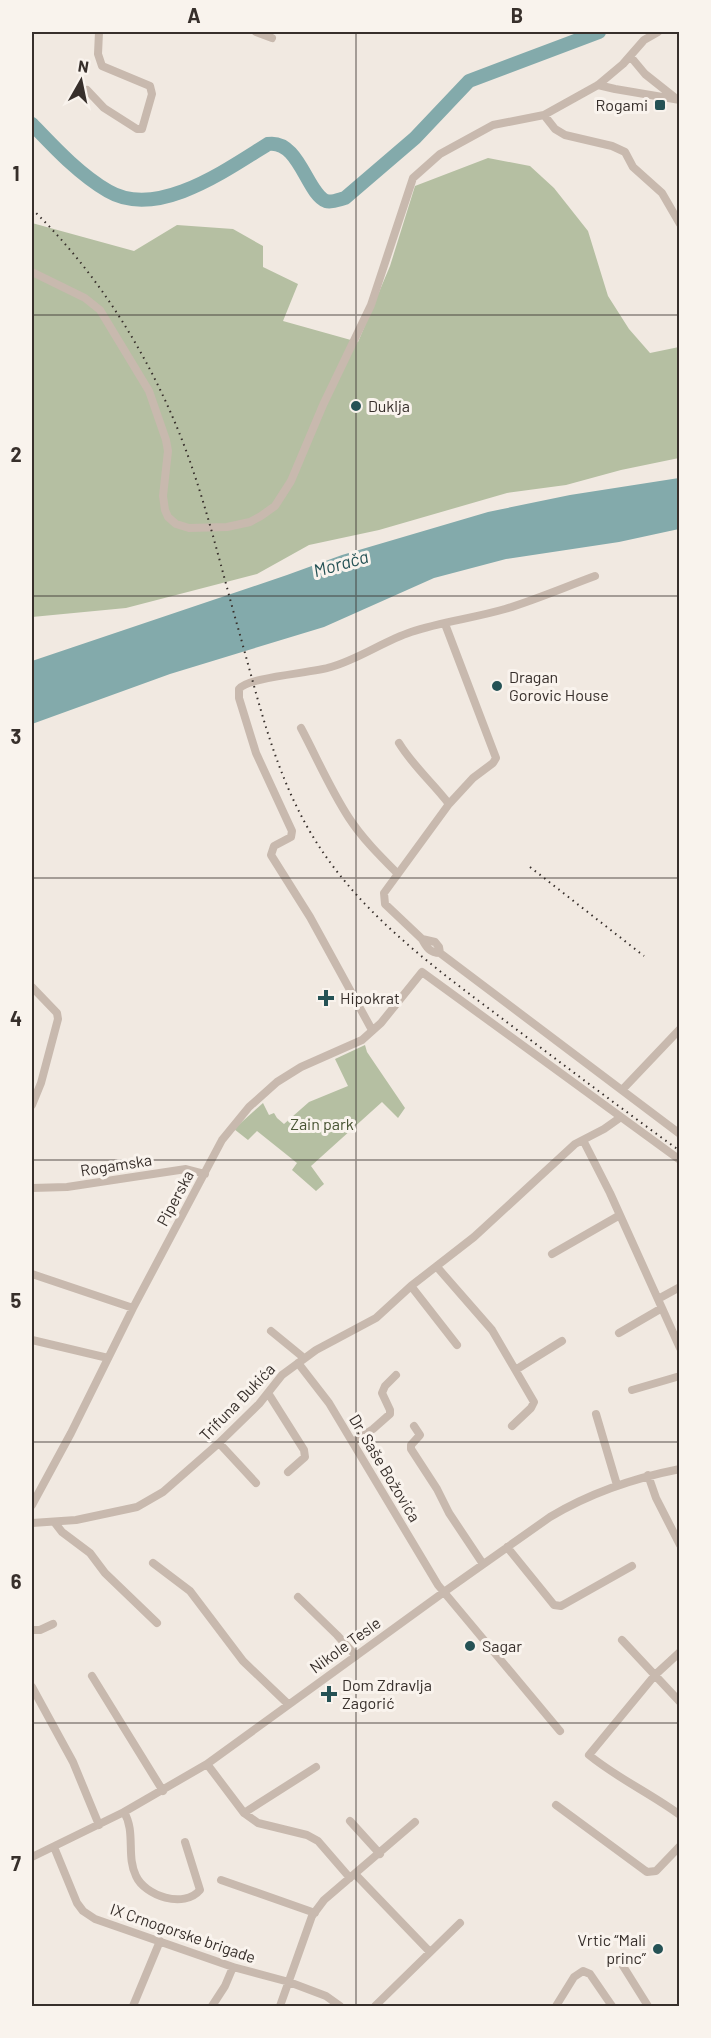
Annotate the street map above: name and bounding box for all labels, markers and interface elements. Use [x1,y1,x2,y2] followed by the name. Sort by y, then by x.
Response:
[187,3,201,27] text: A
[511,3,523,27] text: B
[51,51,111,111] north arrow
[77,55,90,76] text: N
[595,95,648,114] place label: Rogami
[653,98,667,112] marker: Rogami
[12,161,20,185] text: 1
[368,396,410,415] place label: Duklja
[349,399,363,413] marker: Duklja
[10,442,22,466] text: 2
[311,545,371,581] water label: Morača
[509,667,609,704] place label: Dragan Gorovic House
[490,679,504,693] marker: Dragan Gorovic House
[11,724,21,748] text: 3
[340,988,400,1007] place label: Hipokrat
[317,989,335,1007] marker: Hipokrat
[10,1006,22,1030] text: 4
[290,1114,354,1133] park label: Zain park
[79,1149,153,1180] street label: Rogamska
[152,1167,197,1229] street label: Piperska
[11,1288,22,1312] text: 5
[195,1359,278,1444] street label: Trifuna Đukića
[346,1410,425,1525] street label: Dr. Saše Božovića
[11,1569,22,1593] text: 6
[306,1613,384,1677] street label: Nikole Tesle
[482,1636,522,1655] place label: Sagar
[463,1639,477,1653] marker: Sagar
[342,1675,432,1712] place label: Dom Zdravlja Zagorić
[320,1685,338,1703] marker: Dom Zdravlja Zagorić
[11,1851,21,1875] text: 7
[108,1899,258,1966] street label: IX Crnogorske brigade
[578,1930,647,1967] place label: Vrtic “Mali princ”
[651,1942,665,1956] marker: Vrtic “Mali princ”

